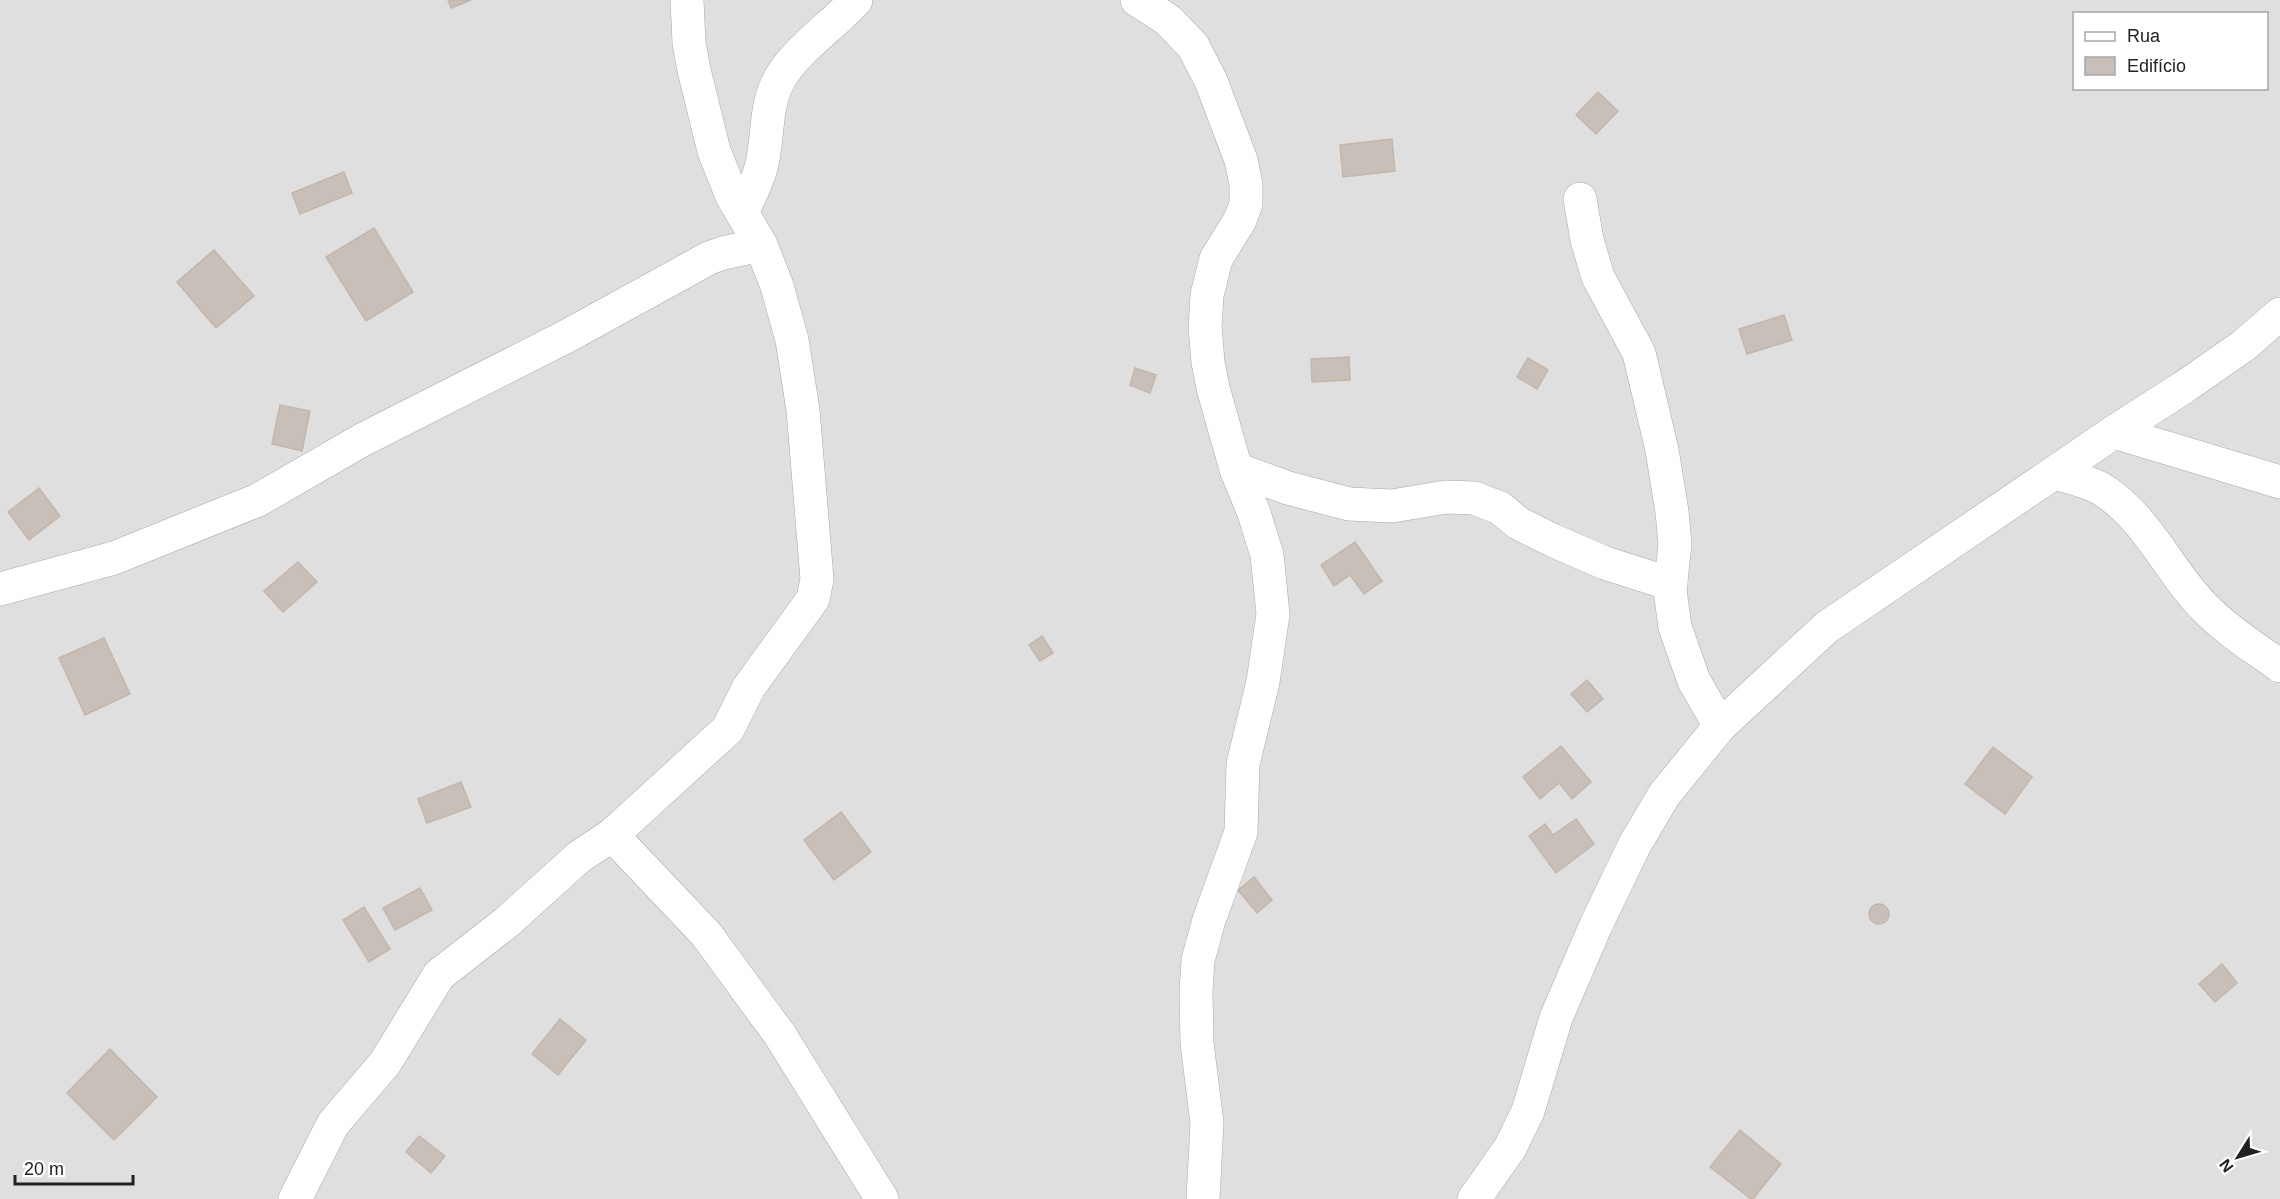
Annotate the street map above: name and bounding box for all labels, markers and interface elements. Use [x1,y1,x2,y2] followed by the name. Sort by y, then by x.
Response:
[2073,12,2268,90] legend
[2127,26,2161,46] text: Rua
[2127,56,2186,76] text: Edifício
[2208,1127,2268,1187] north arrow
[15,1148,134,1186] scale bar
[2216,1156,2237,1175] text: N
[24,1159,64,1179] text: 20 m

